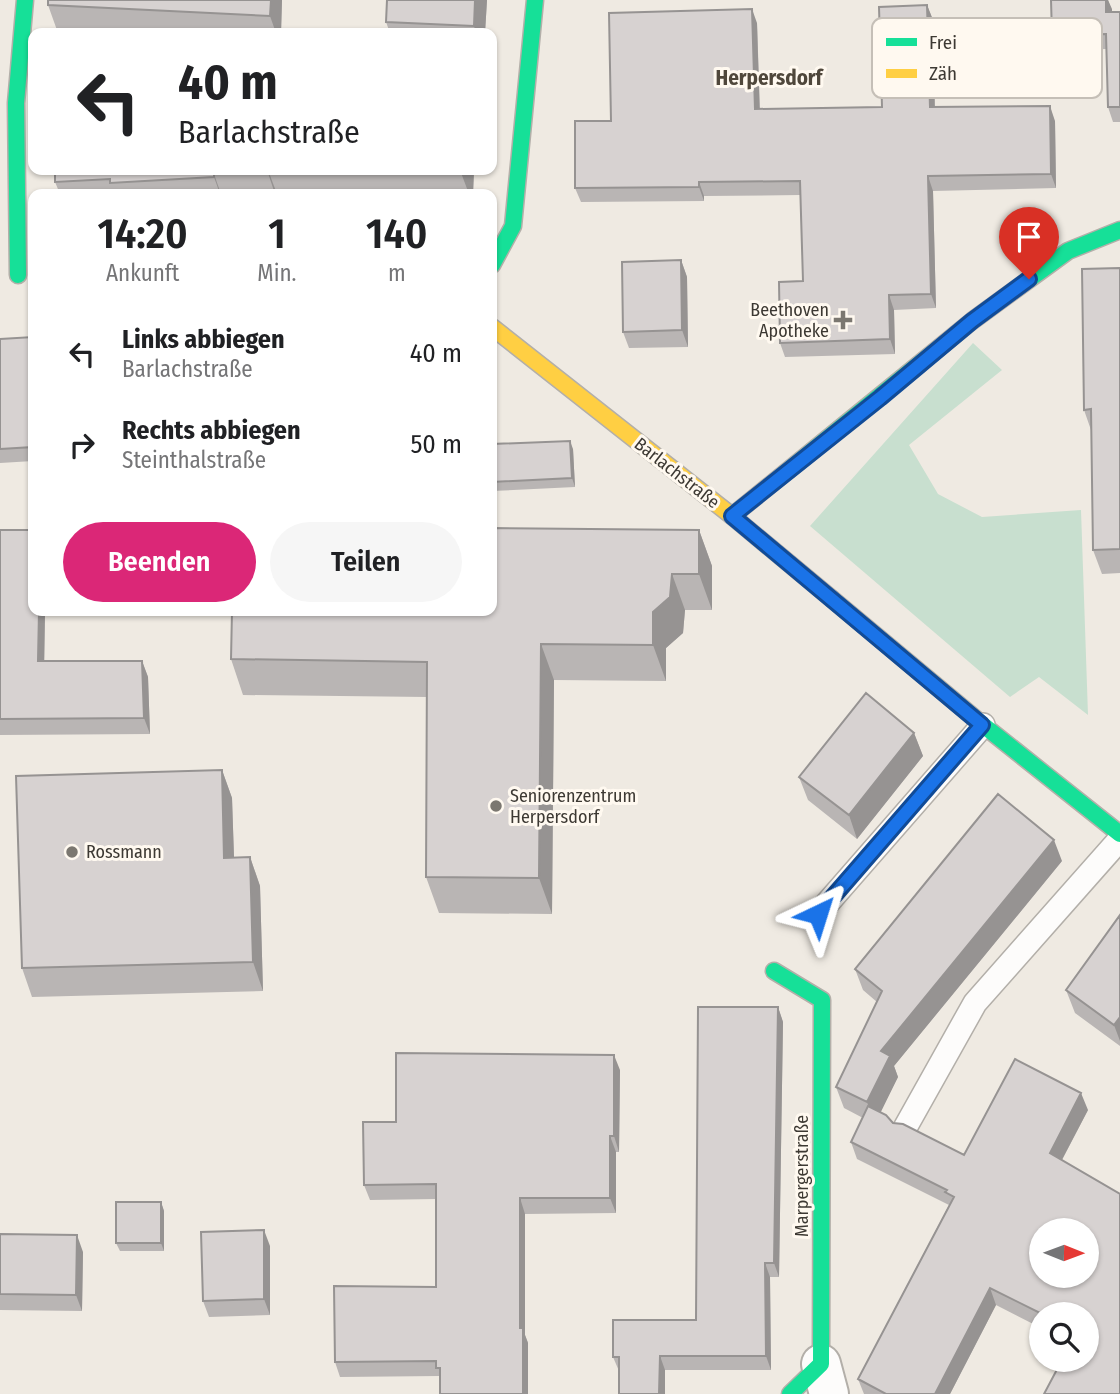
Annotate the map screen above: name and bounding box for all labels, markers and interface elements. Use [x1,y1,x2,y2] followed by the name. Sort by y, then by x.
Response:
[872,18,1102,98] legend
[929,31,957,54] text: Frei
[178,53,278,112] text: 40 m
[63,56,154,147] icon: left
[929,62,957,85] text: Zäh
[716,65,825,91] district label: Herpersdorf
[178,113,360,151] text: Barlachstraße
[999,207,1059,279] pin
[98,209,188,259] text: 14:20
[268,209,286,259] text: 1
[366,209,427,259] text: 140
[1010,218,1048,256] icon: arrive
[106,259,179,287] text: Ankunft
[257,259,296,287] text: Min.
[388,259,406,287] text: m
[750,299,829,342] place label: Beethoven Apotheke
[835,312,851,328] marker: Beethoven Apotheke
[122,324,285,355] text: Links abbiegen
[63,335,101,373] icon: left
[410,338,462,369] text: 40 m
[122,355,253,383] text: Barlachstraße
[122,415,301,446] text: Rechts abbiegen
[63,426,101,464] icon: right
[410,429,462,460] text: 50 m
[630,433,724,513] street label: Barlachstraße
[122,446,266,474] text: Steinthalstraße
[63,522,256,602] button: Beenden
[270,522,462,602] button: Teilen
[510,785,636,828] place label: Seniorenzentrum Herpersdorf
[488,798,504,814] marker: Seniorenzentrum Herpersdorf
[86,841,162,863] place label: Rossmann
[64,844,80,860] marker: Rossmann
[781,877,855,951] position arrow
[791,1115,813,1237] street label: Marpergerstraße
[1029,1218,1099,1288] north arrow
[1029,1218,1099,1372] map controls
[1029,1302,1099,1372] button: search

